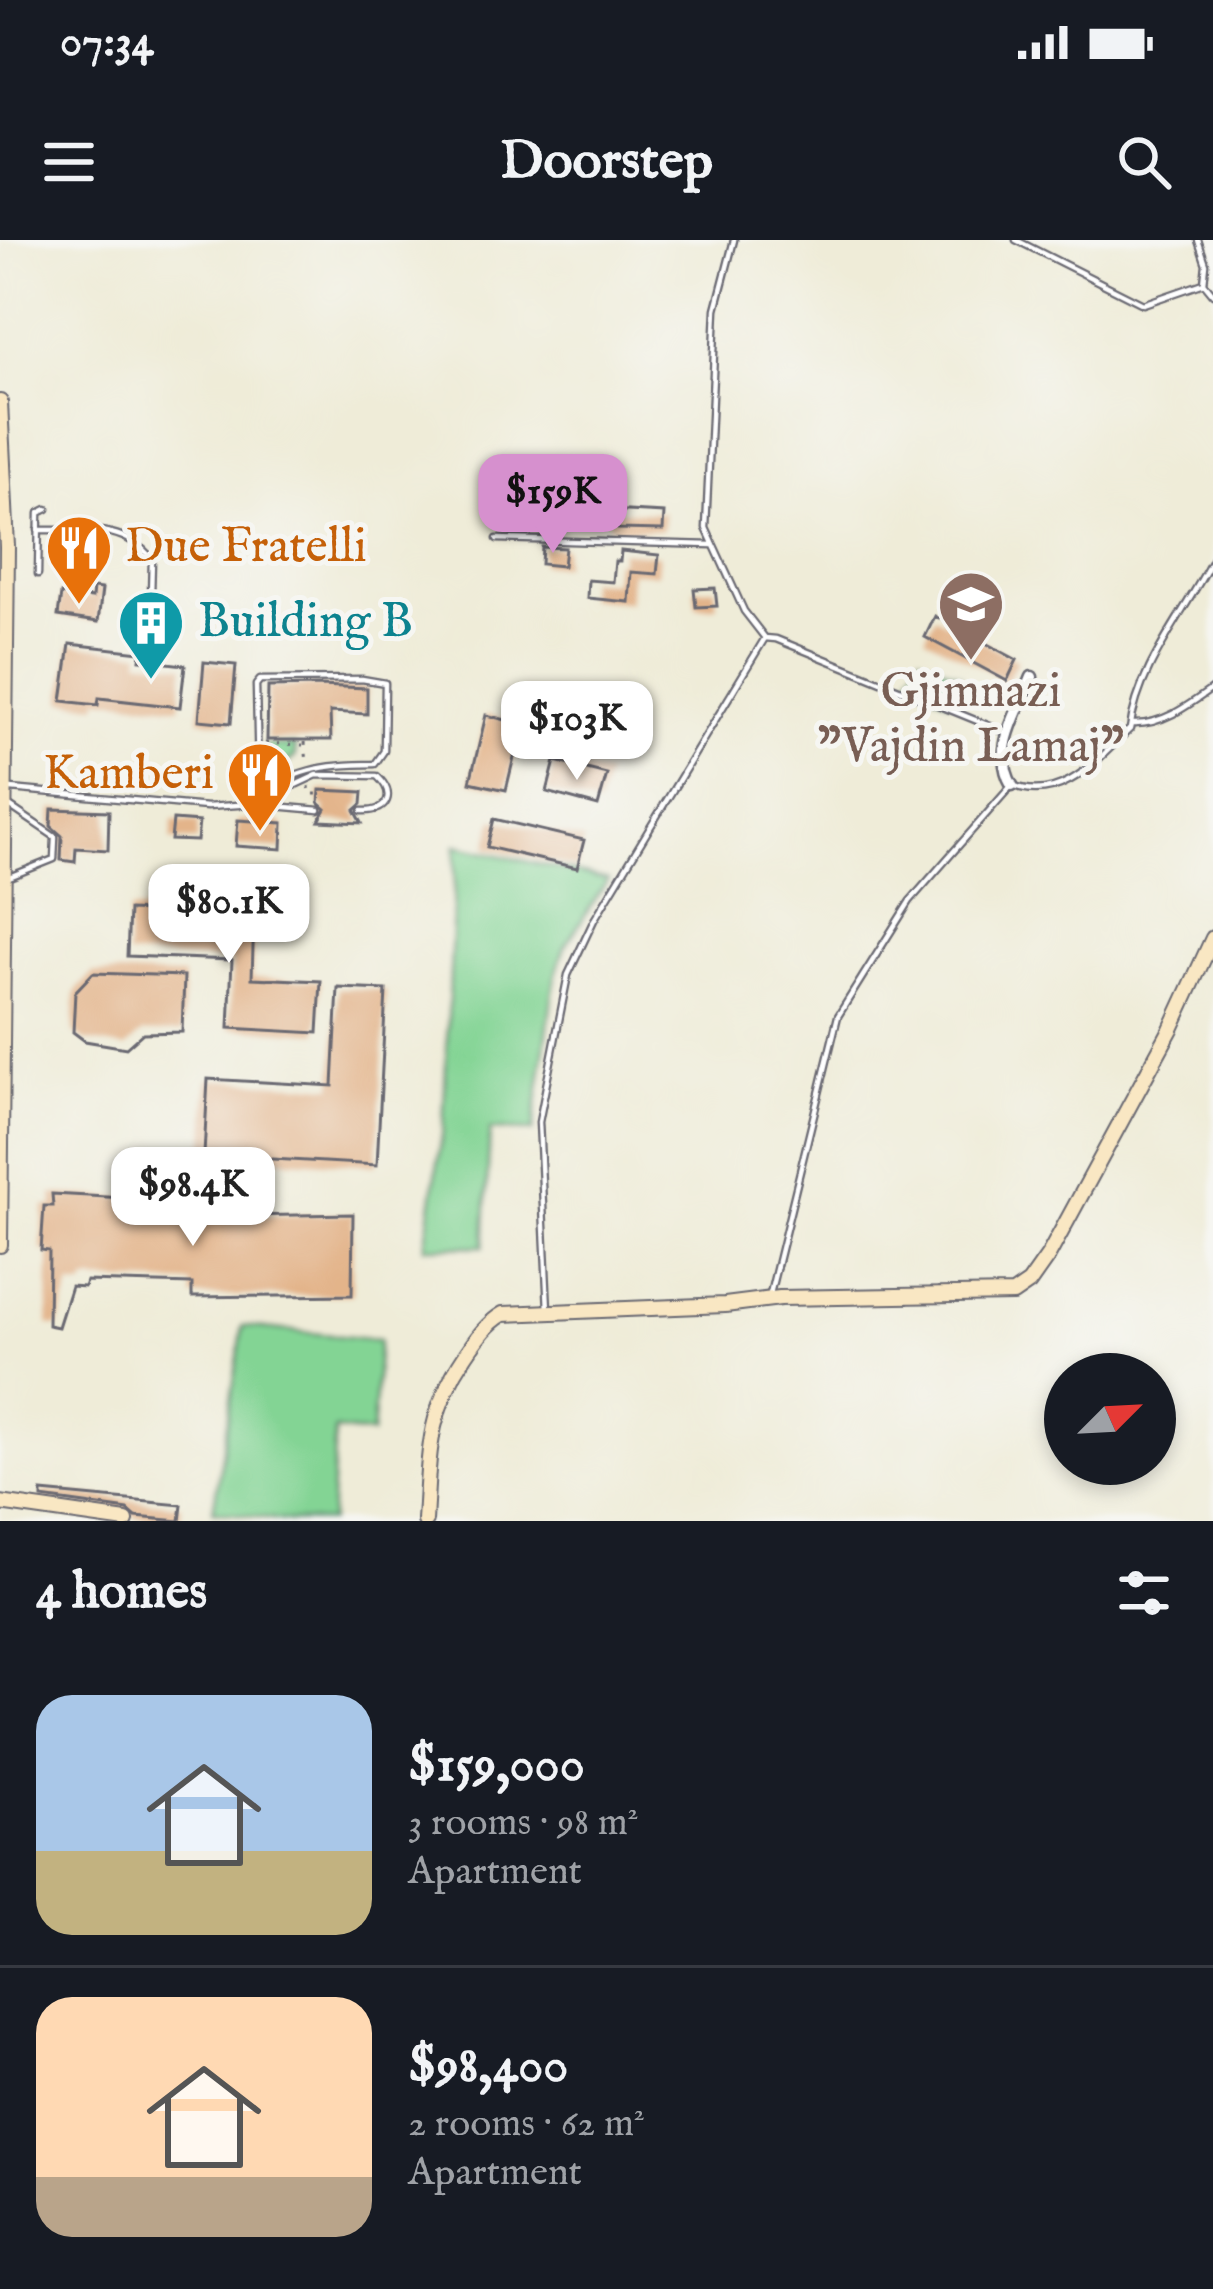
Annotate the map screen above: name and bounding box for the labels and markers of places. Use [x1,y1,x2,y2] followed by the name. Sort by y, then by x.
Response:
[469,454,637,556] pin: $159K
[44,513,114,607] restaurant icon: Due Fratelli
[125,518,367,578] place label: Due Fratelli
[936,569,1006,663] school or university icon: Gjimnazi "Vajdin Lamaj"
[116,588,186,682] building icon: Building B
[198,593,413,653] place label: Building B
[818,663,1124,778] place label: Gjimnazi "Vajdin Lamaj"
[493,681,661,783] pin: $103K
[225,740,295,834] restaurant icon: Kamberi
[43,745,214,805] place label: Kamberi
[131,864,327,966] pin: $80.1K
[95,1147,291,1249] pin: $98.4K

